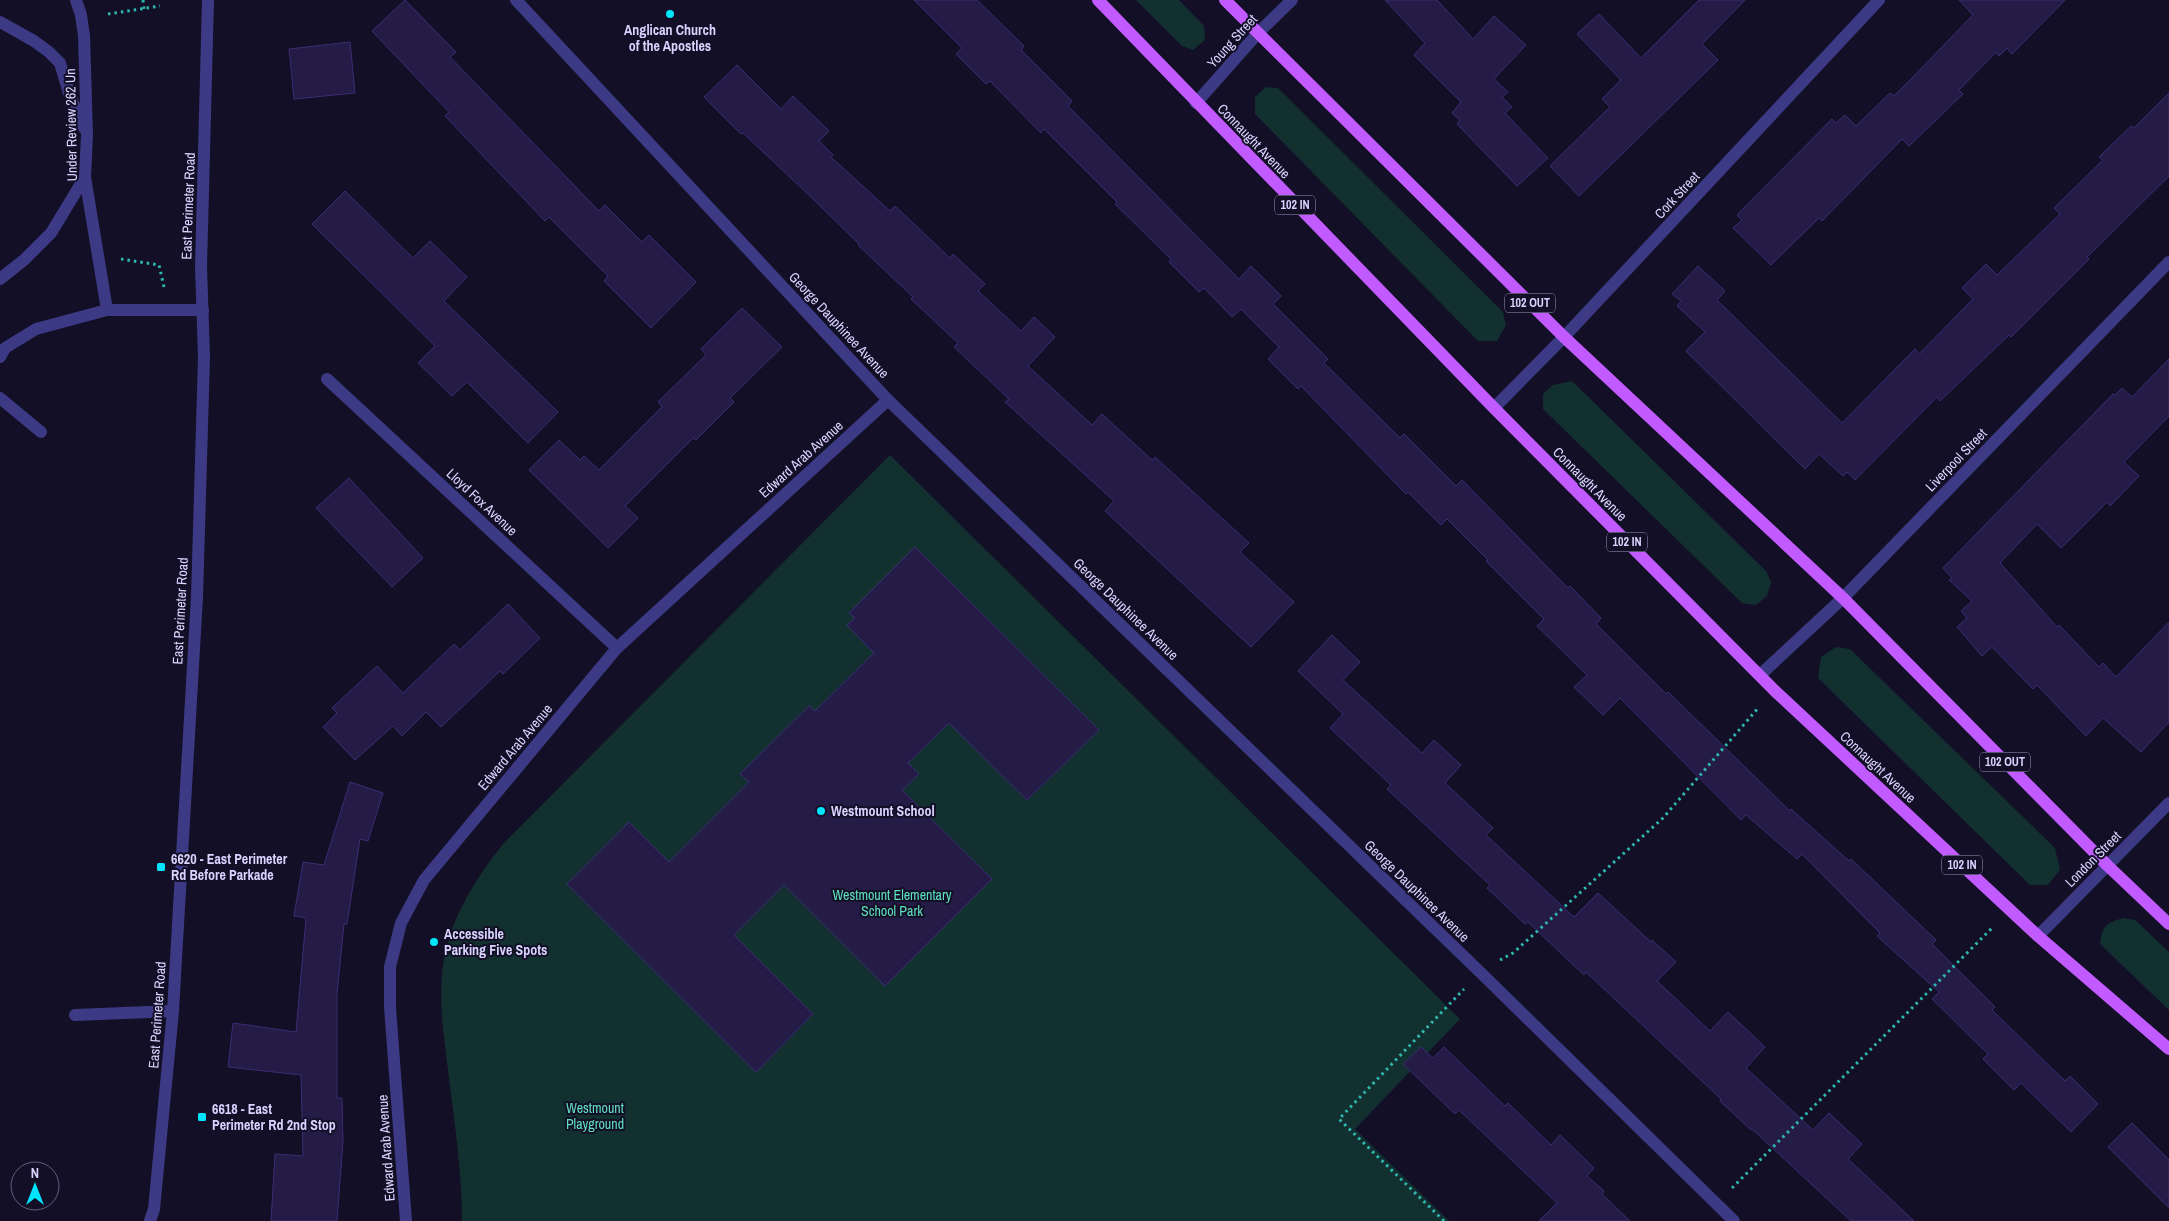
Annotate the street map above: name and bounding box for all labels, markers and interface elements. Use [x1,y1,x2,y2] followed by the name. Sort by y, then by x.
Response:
[664,8,676,20] marker: Anglican Church of the Apostles
[1203,10,1261,72] street label: Young Street
[624,21,716,55] place label: Anglican Church of the Apostles
[61,68,81,182] street label: Under Review 262 Un
[1214,100,1294,182] street label: Connaught Avenue
[177,152,199,260] street label: East Perimeter Road
[1651,168,1703,222] street label: Cork Street
[1275,196,1315,214] road number: 102 IN
[785,268,893,382] street label: George Dauphinee Avenue
[1505,294,1555,312] road number: 102 OUT
[755,417,847,501] street label: Edward Arab Avenue
[1921,425,1991,495] street label: Liverpool Street
[1549,443,1631,525] street label: Connaught Avenue
[443,465,521,539] street label: Lloyd Fox Avenue
[1607,532,1647,552] road number: 102 IN
[1070,554,1182,664] street label: George Dauphinee Avenue
[168,557,192,665] street label: East Perimeter Road
[474,700,556,794] street label: Edward Arab Avenue
[1836,727,1920,807] street label: Connaught Avenue
[1980,752,2030,772] road number: 102 OUT
[831,802,935,820] place label: Westmount School
[815,805,827,817] marker: Westmount School
[2061,827,2125,891] street label: London Street
[1361,836,1473,946] street label: George Dauphinee Avenue
[171,850,288,884] place label: 6620 - East Perimeter Rd Before Parkade
[1942,856,1982,874] road number: 102 IN
[155,861,167,873] marker: 6620 - East Perimeter Rd Before Parkade
[832,886,952,920] park label: Westmount Elementary School Park
[444,925,547,959] place label: Accessible Parking Five Spots
[428,936,440,948] marker: Accessible Parking Five Spots
[144,961,170,1069] street label: East Perimeter Road
[373,1094,399,1202] street label: Edward Arab Avenue
[566,1099,624,1133] park label: Westmount Playground
[212,1100,336,1134] place label: 6618 - East Perimeter Rd 2nd Stop
[196,1111,208,1123] marker: 6618 - East Perimeter Rd 2nd Stop
[10,1161,60,1211] north arrow
[31,1164,39,1182] text: N

